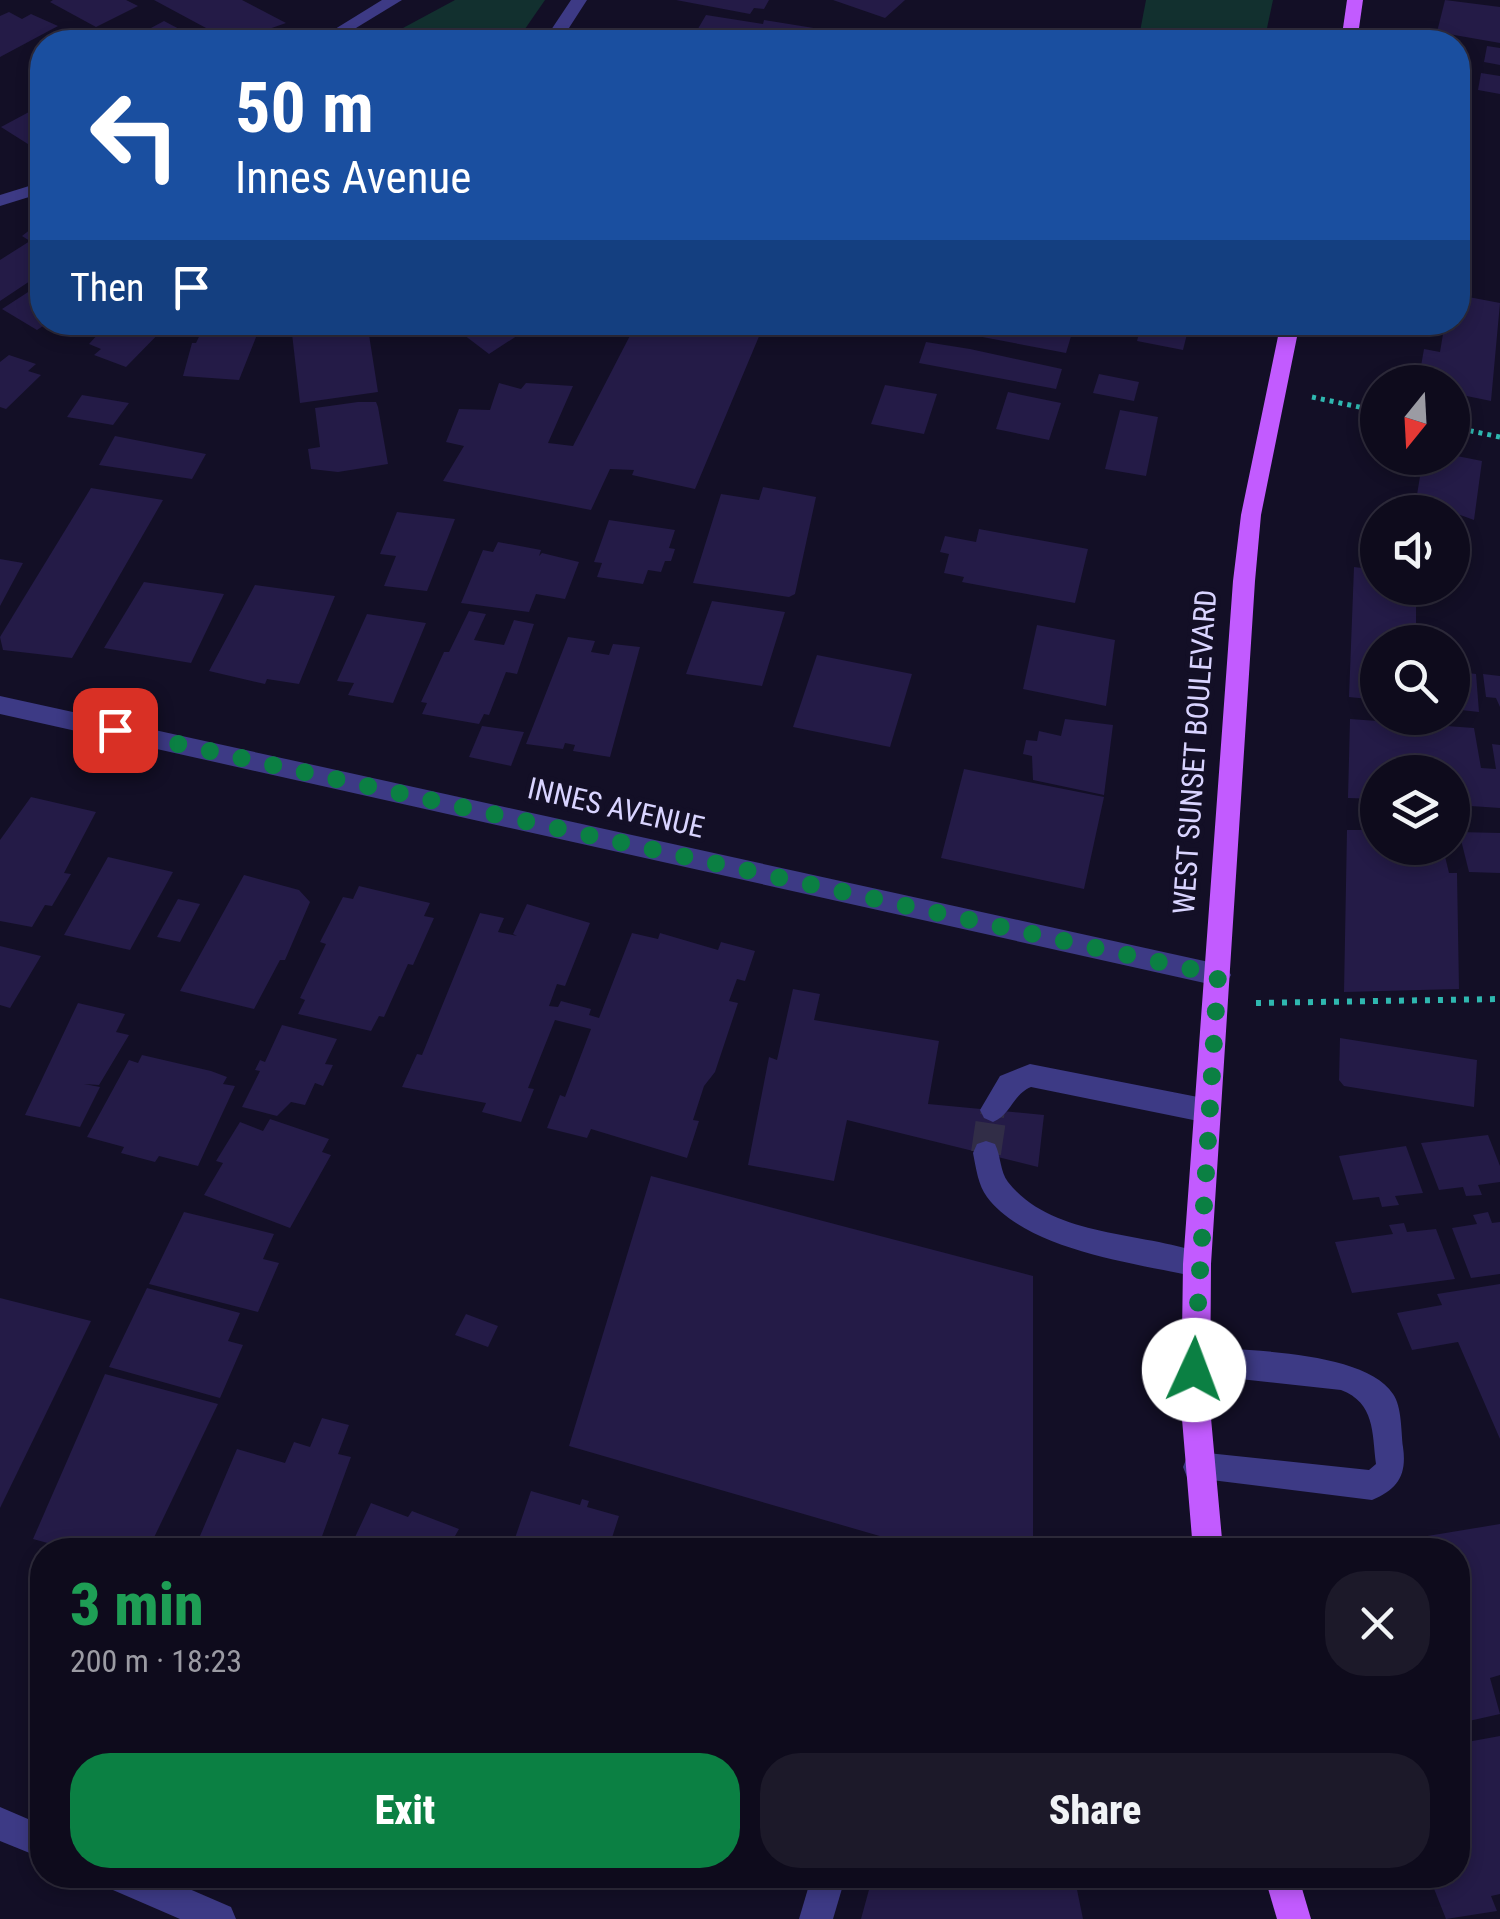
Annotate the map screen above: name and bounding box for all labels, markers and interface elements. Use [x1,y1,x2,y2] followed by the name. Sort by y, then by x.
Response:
[235,67,374,149] text: 50 m
[70,70,200,200] icon: left
[235,151,471,204] text: Innes Avenue
[164,260,219,315] icon: arrive
[70,266,144,310] text: Then
[1360,365,1470,475] north arrow
[1360,365,1470,865] map controls
[1360,495,1470,605] button: sound
[1166,588,1223,915] street label: WEST SUNSET BOULEVARD
[1360,625,1470,735] button: search
[73,688,158,773] pin
[88,703,143,758] icon: arrive
[1360,755,1470,865] button: layers
[524,770,708,845] street label: INNES AVENUE
[1142,1318,1246,1422] position arrow
[70,1569,204,1640] text: 3 min
[1325,1571,1430,1676] button: close
[70,1642,242,1680] text: 200 m · 18:23
[70,1753,740,1868] button: Exit
[760,1753,1430,1868] button: Share

